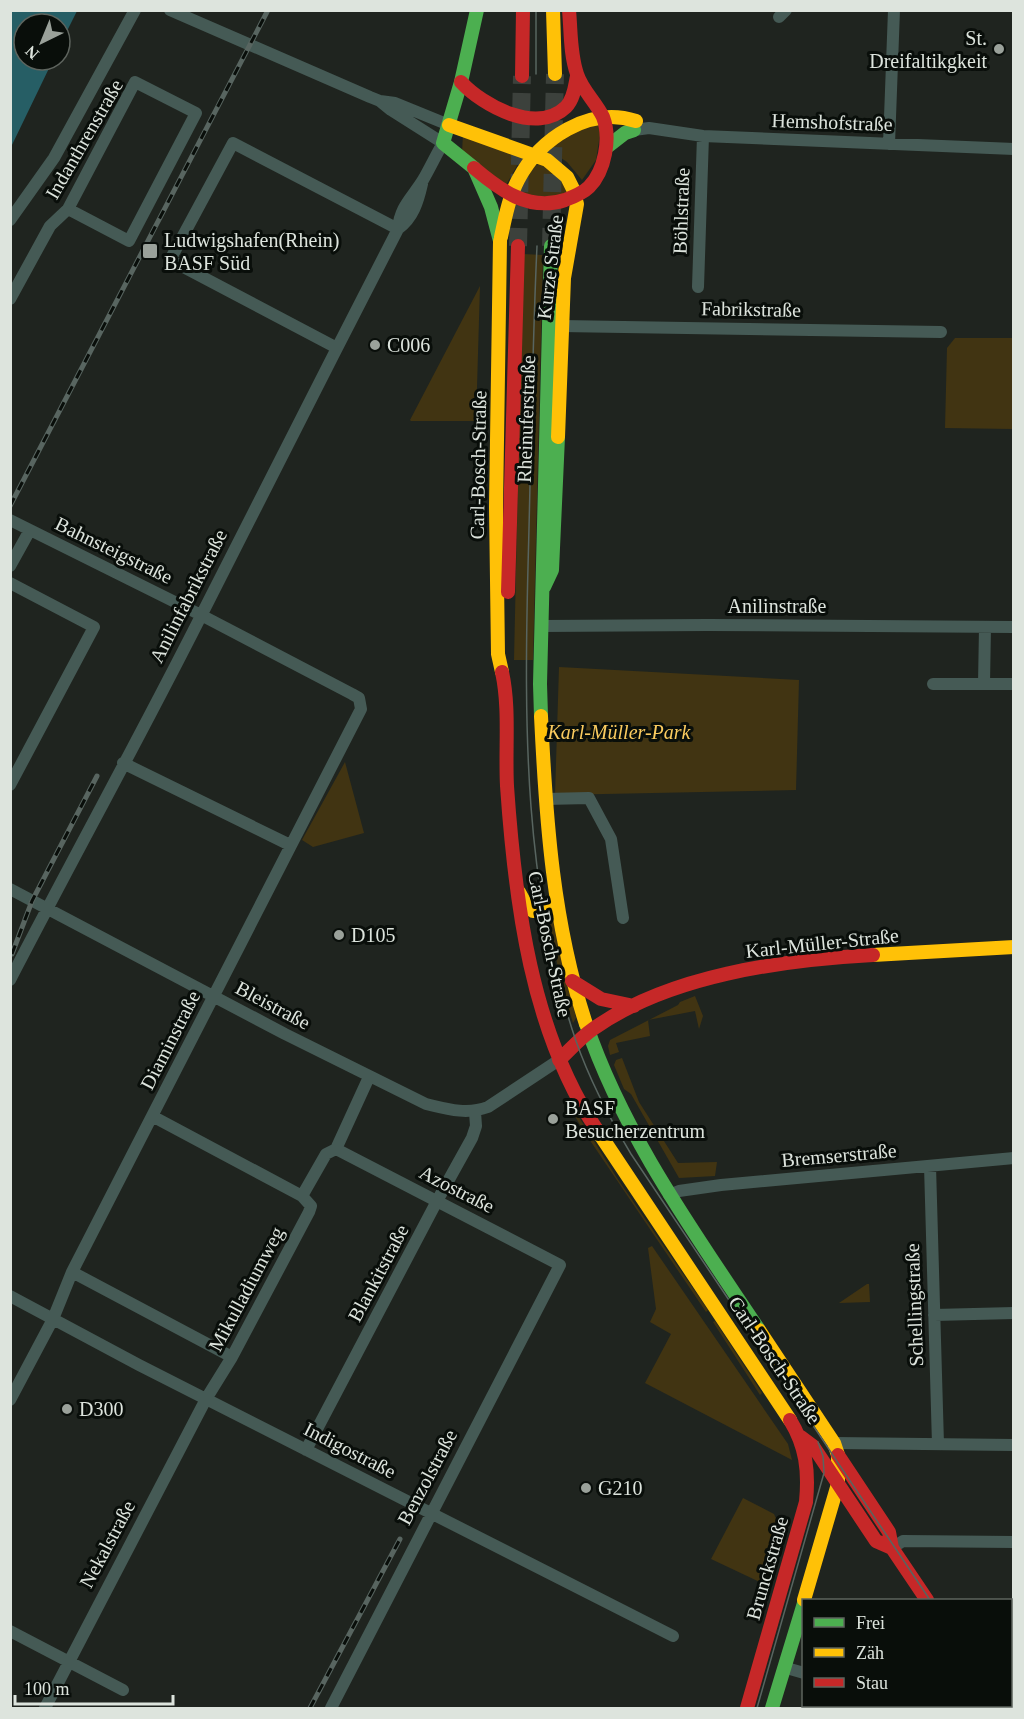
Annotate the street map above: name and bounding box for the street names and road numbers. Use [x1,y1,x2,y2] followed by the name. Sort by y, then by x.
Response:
[41,75,127,203] street label: Indanthrenstraße
[771,109,893,135] street label: Hemshofstraße
[668,167,694,255] street label: Böhlstraße
[533,213,567,320] street label: Kurze Straße
[701,297,801,321] street label: Fabrikstraße
[513,355,539,483] street label: Rheinuferstraße
[466,390,490,540] street label: Carl-Bosch-Straße
[51,512,176,589] street label: Bahnsteigstraße
[145,526,231,666] street label: Anilinfabrikstraße
[728,595,827,617] street label: Anilinstraße
[524,869,576,1019] street label: Carl-Bosch-Straße
[744,924,900,962] street label: Karl-Müller-Straße
[232,976,314,1034] street label: Bleistraße
[136,987,204,1093] street label: Diaminstraße
[781,1139,898,1171] street label: Bremserstraße
[416,1161,498,1217] street label: Azostraße
[343,1221,413,1325] street label: Blankitstraße
[204,1223,289,1355] street label: Mikulladiumweg
[901,1243,928,1367] street label: Schellingstraße
[724,1292,826,1428] street label: Carl-Bosch-Straße
[300,1418,400,1483] street label: Indigostraße
[393,1426,461,1528] street label: Benzolstraße
[75,1497,139,1591] street label: Nekalstraße
[742,1514,792,1622] street label: Brunckstraße

